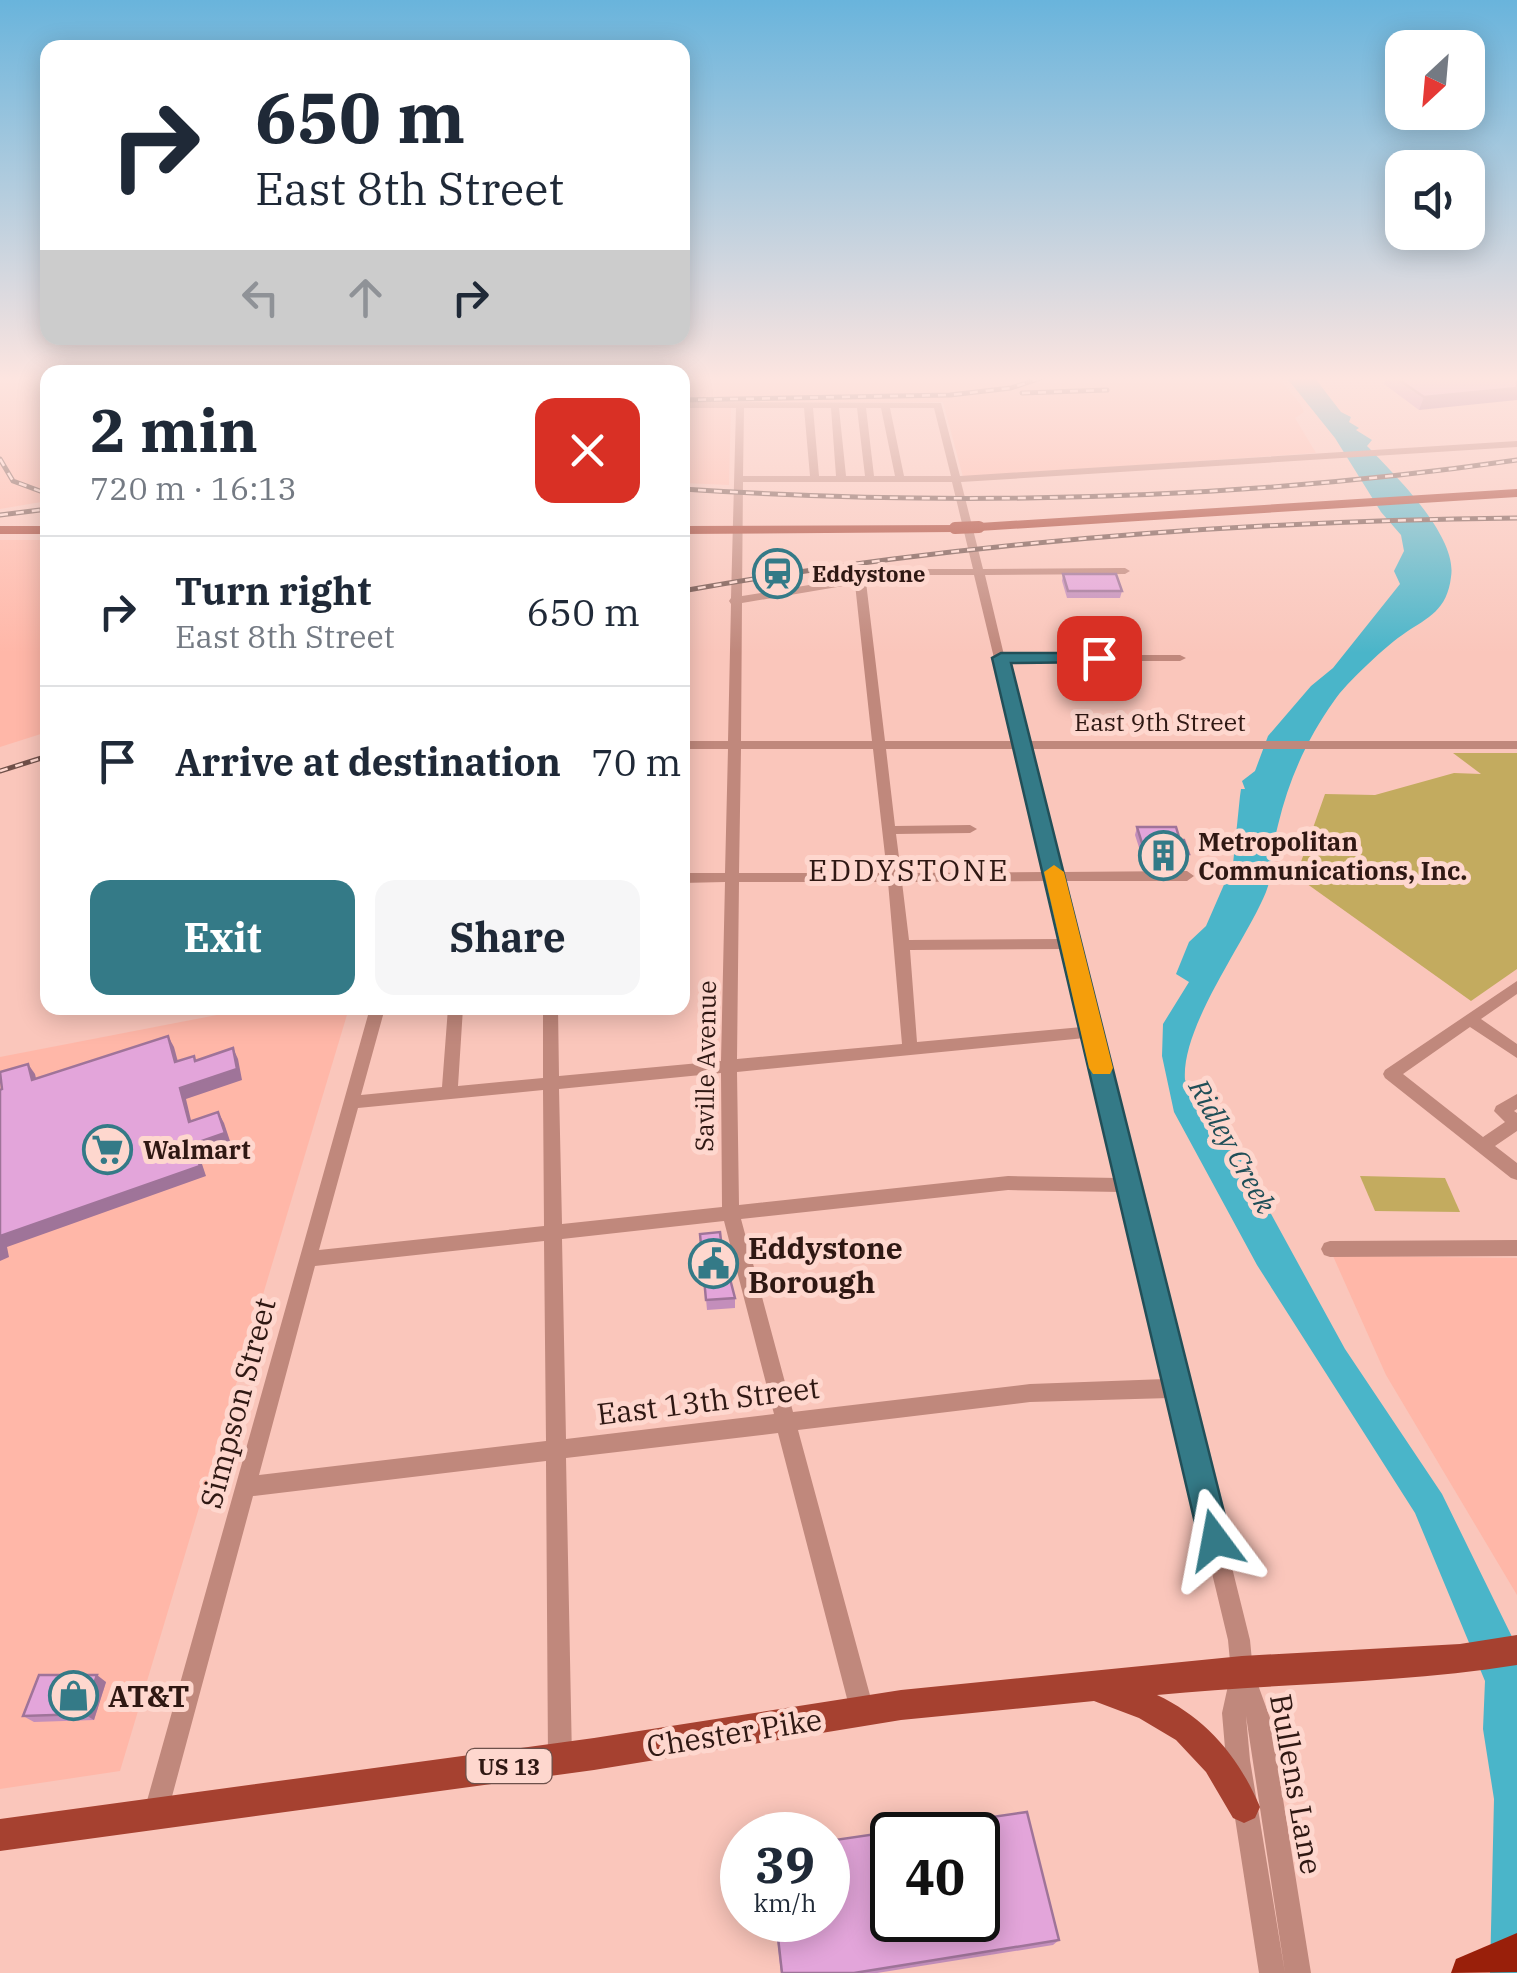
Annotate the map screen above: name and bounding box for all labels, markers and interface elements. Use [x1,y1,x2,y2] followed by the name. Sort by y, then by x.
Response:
[1385,30,1485,130] north arrow
[1385,30,1485,250] map controls
[255,71,465,162] text: 650 m
[90,80,220,210] icon: right
[1385,150,1485,250] button: sound
[255,159,564,217] text: East 8th Street
[233,270,288,325] icon: left
[338,270,393,325] icon: ahead
[443,270,498,325] icon: right
[90,390,258,469] text: 2 min
[535,398,640,503] button: close
[90,467,297,509] text: 720 m · 16:13
[751,547,803,599] station icon: Eddystone
[812,559,926,588] place label: Eddystone
[175,566,371,615] text: Turn right
[90,584,145,639] icon: right
[527,587,640,636] text: 650 m
[175,615,395,657] text: East 8th Street
[1057,616,1142,701] pin
[1072,631,1127,686] icon: arrive
[1074,705,1246,738] street label: East 9th Street
[90,734,145,789] icon: arrive
[175,737,561,786] text: Arrive at destination
[591,737,682,786] text: 70 m
[1198,825,1467,887] place label: Metropolitan Communications, Inc.
[1137,829,1189,881] building icon: Metropolitan Communications, Inc.
[808,850,1010,889] district label: EDDYSTONE
[90,880,355,995] button: Exit
[375,880,640,995] button: Share
[687,980,723,1152] street label: Saville Avenue
[1180,1071,1285,1220] water label: Ridley Creek
[82,1123,134,1175] supermarket icon: Walmart
[143,1133,251,1166] place label: Walmart
[748,1228,903,1301] place label: Eddystone Borough
[687,1238,739,1290] public building icon: Eddystone Borough
[190,1294,284,1512] street label: Simpson Street
[594,1367,822,1433] street label: East 13th Street
[1163,1488,1267,1592] position arrow
[47,1669,99,1721] shop icon: AT&T
[108,1676,189,1715] place label: AT&T
[1262,1691,1332,1877] street label: Bullens Lane
[644,1699,824,1765] street label: Chester Pike
[466,1749,552,1783] road number: US 13
[870,1812,1000,1942] speed limit sign: 40
[755,1832,815,1897] text: 39
[753,1886,817,1919] text: km/h

